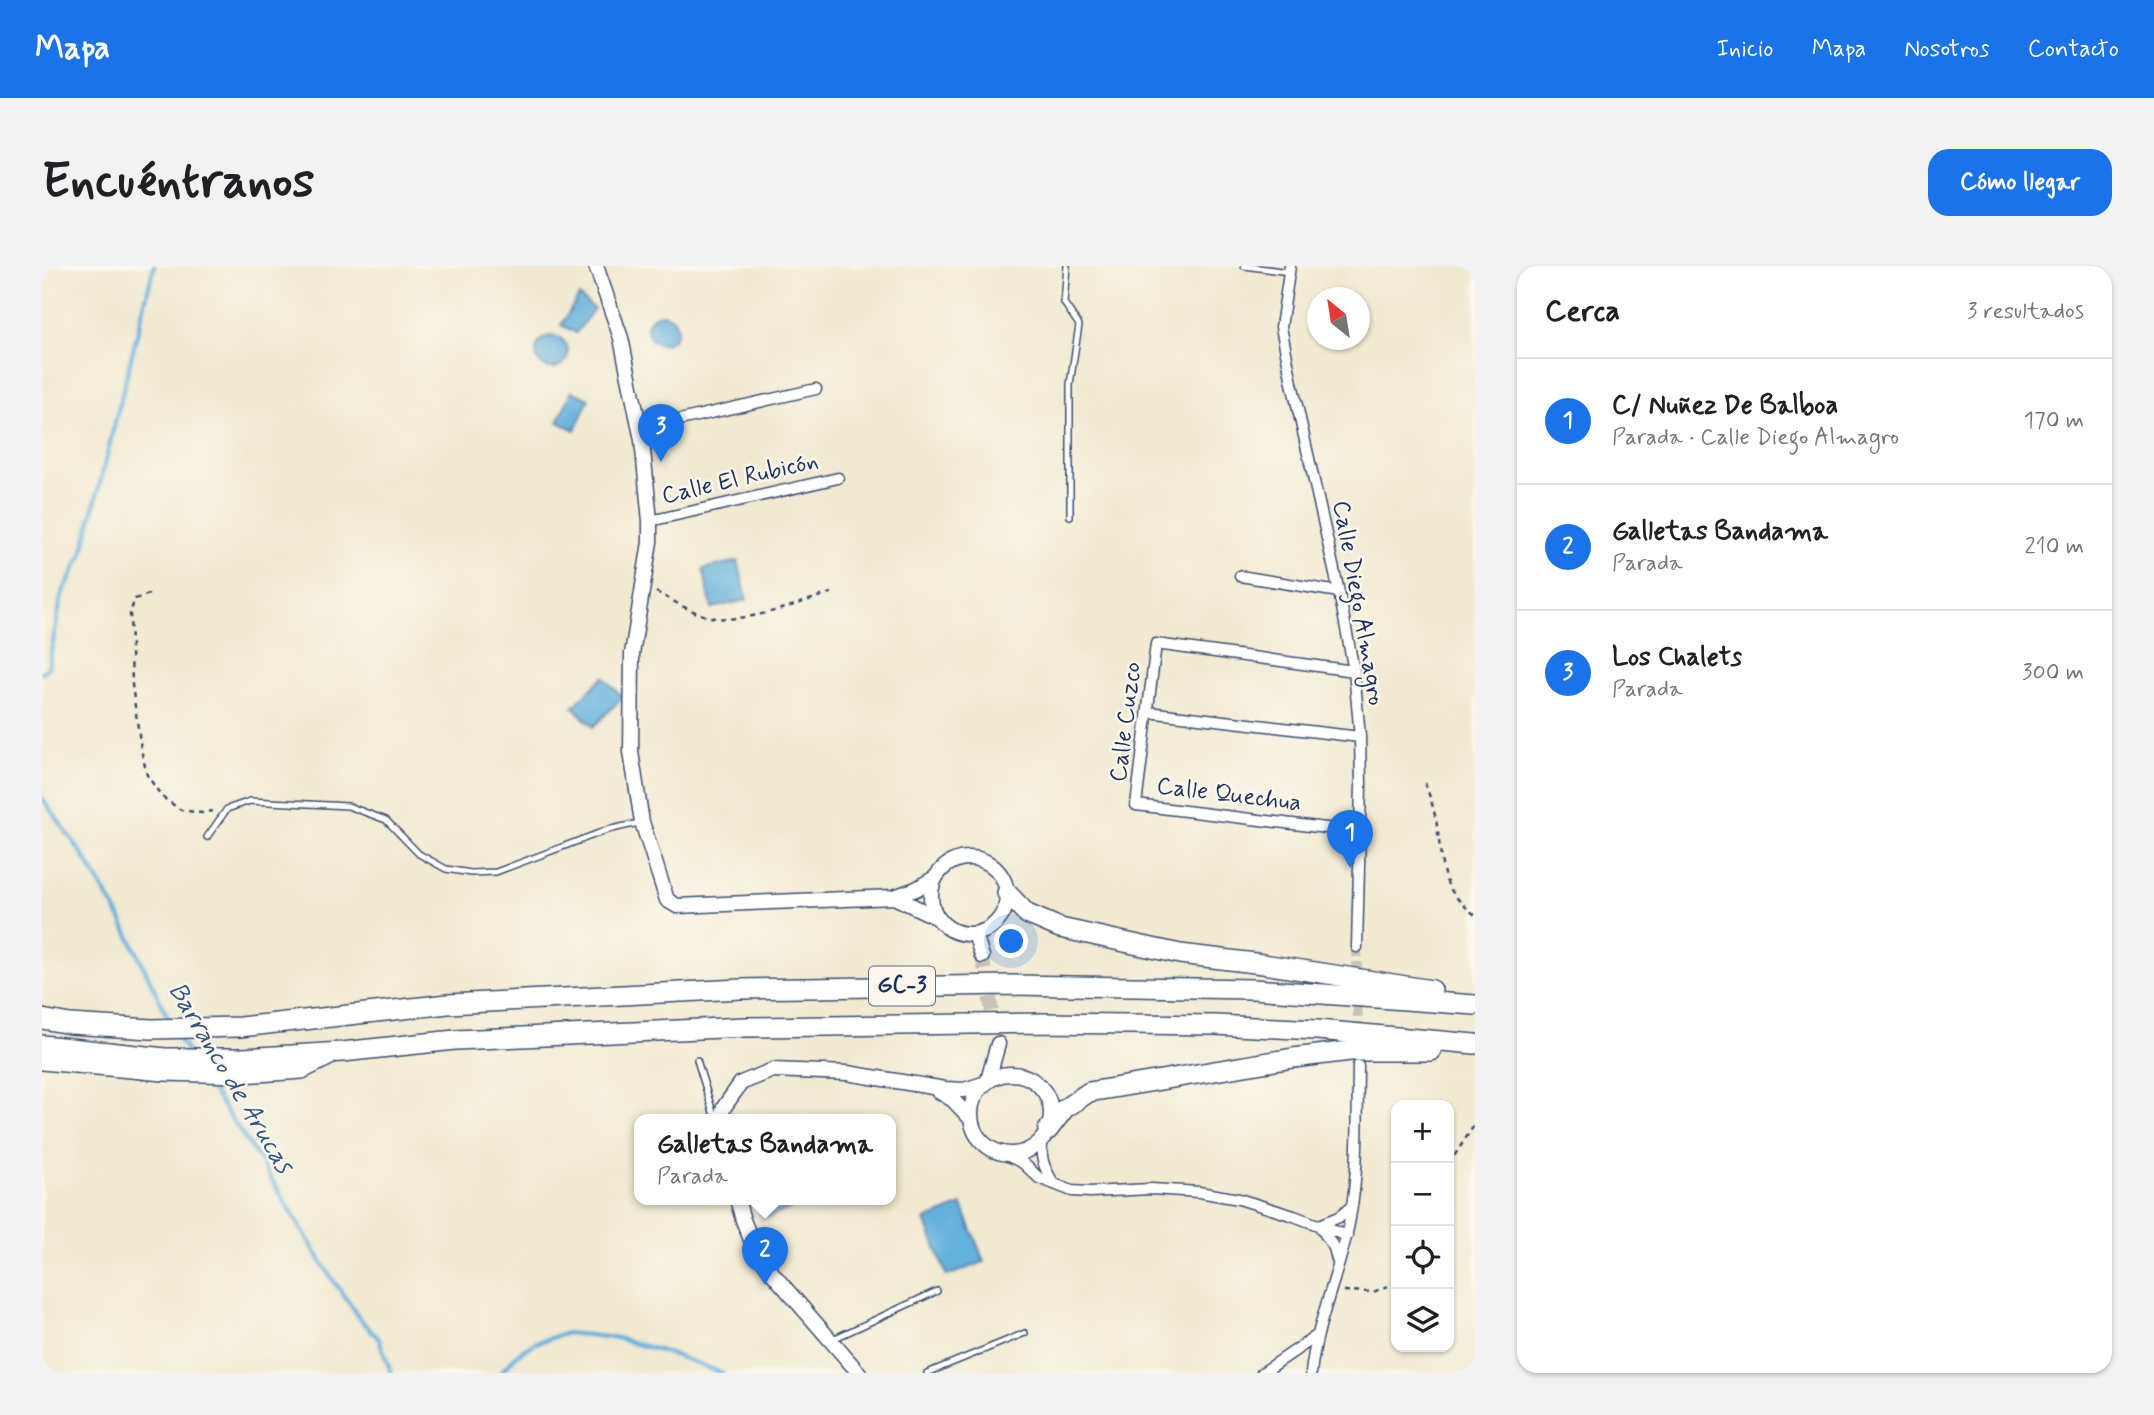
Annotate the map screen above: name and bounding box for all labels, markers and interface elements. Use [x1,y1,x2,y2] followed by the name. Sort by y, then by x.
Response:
[35,27,110,71] text: Mapa
[1716,34,1774,65] text: Inicio
[1812,34,1866,65] text: Mapa
[1904,34,1990,65] text: Nosotros
[2028,34,2119,65] text: Contacto
[1928,149,2112,216] button: Cómo llegar
[42,150,314,215] text: Encuéntranos
[1307,287,1370,350] north arrow
[1545,292,1620,331] text: Cerca
[1967,297,2084,327] text: 3 resultados
[1612,389,1838,423] text: C/ Nuñez De Balboa
[638,404,684,462] pin: 3
[1563,406,1573,436] text: 1
[2024,406,2084,436] text: 170 m
[1612,423,1899,453] text: Parada · Calle Diego Almagro
[659,446,821,512] street label: Calle El Rubicón
[1322,498,1391,708] street label: Calle Diego Almagro
[1612,515,1828,549] text: Galletas Bandama
[1562,532,1574,562] text: 2
[2024,532,2084,562] text: 210 m
[1612,549,1683,579] text: Parada
[1612,641,1742,675] text: Los Chalets
[1563,658,1573,688] text: 3
[2022,658,2084,688] text: 300 m
[1103,660,1149,784] street label: Calle Cuzco
[1612,675,1683,705] text: Parada
[1155,771,1303,819] street label: Calle Quechua
[1327,810,1373,868] pin: 1
[994,924,1028,958] your location
[869,966,935,1006] road number: GC-3
[160,976,302,1182] water label: Barranco de Arucas
[1391,1100,1454,1352] map controls
[1391,1100,1454,1163] button: +
[634,1114,896,1205] popup
[657,1128,873,1162] text: Galletas Bandama
[657,1162,728,1192] text: Parada
[1391,1163,1454,1226] button: −
[1391,1226,1454,1289] button: locate
[742,1227,788,1285] pin: 2
[1391,1289,1454,1352] button: layers

